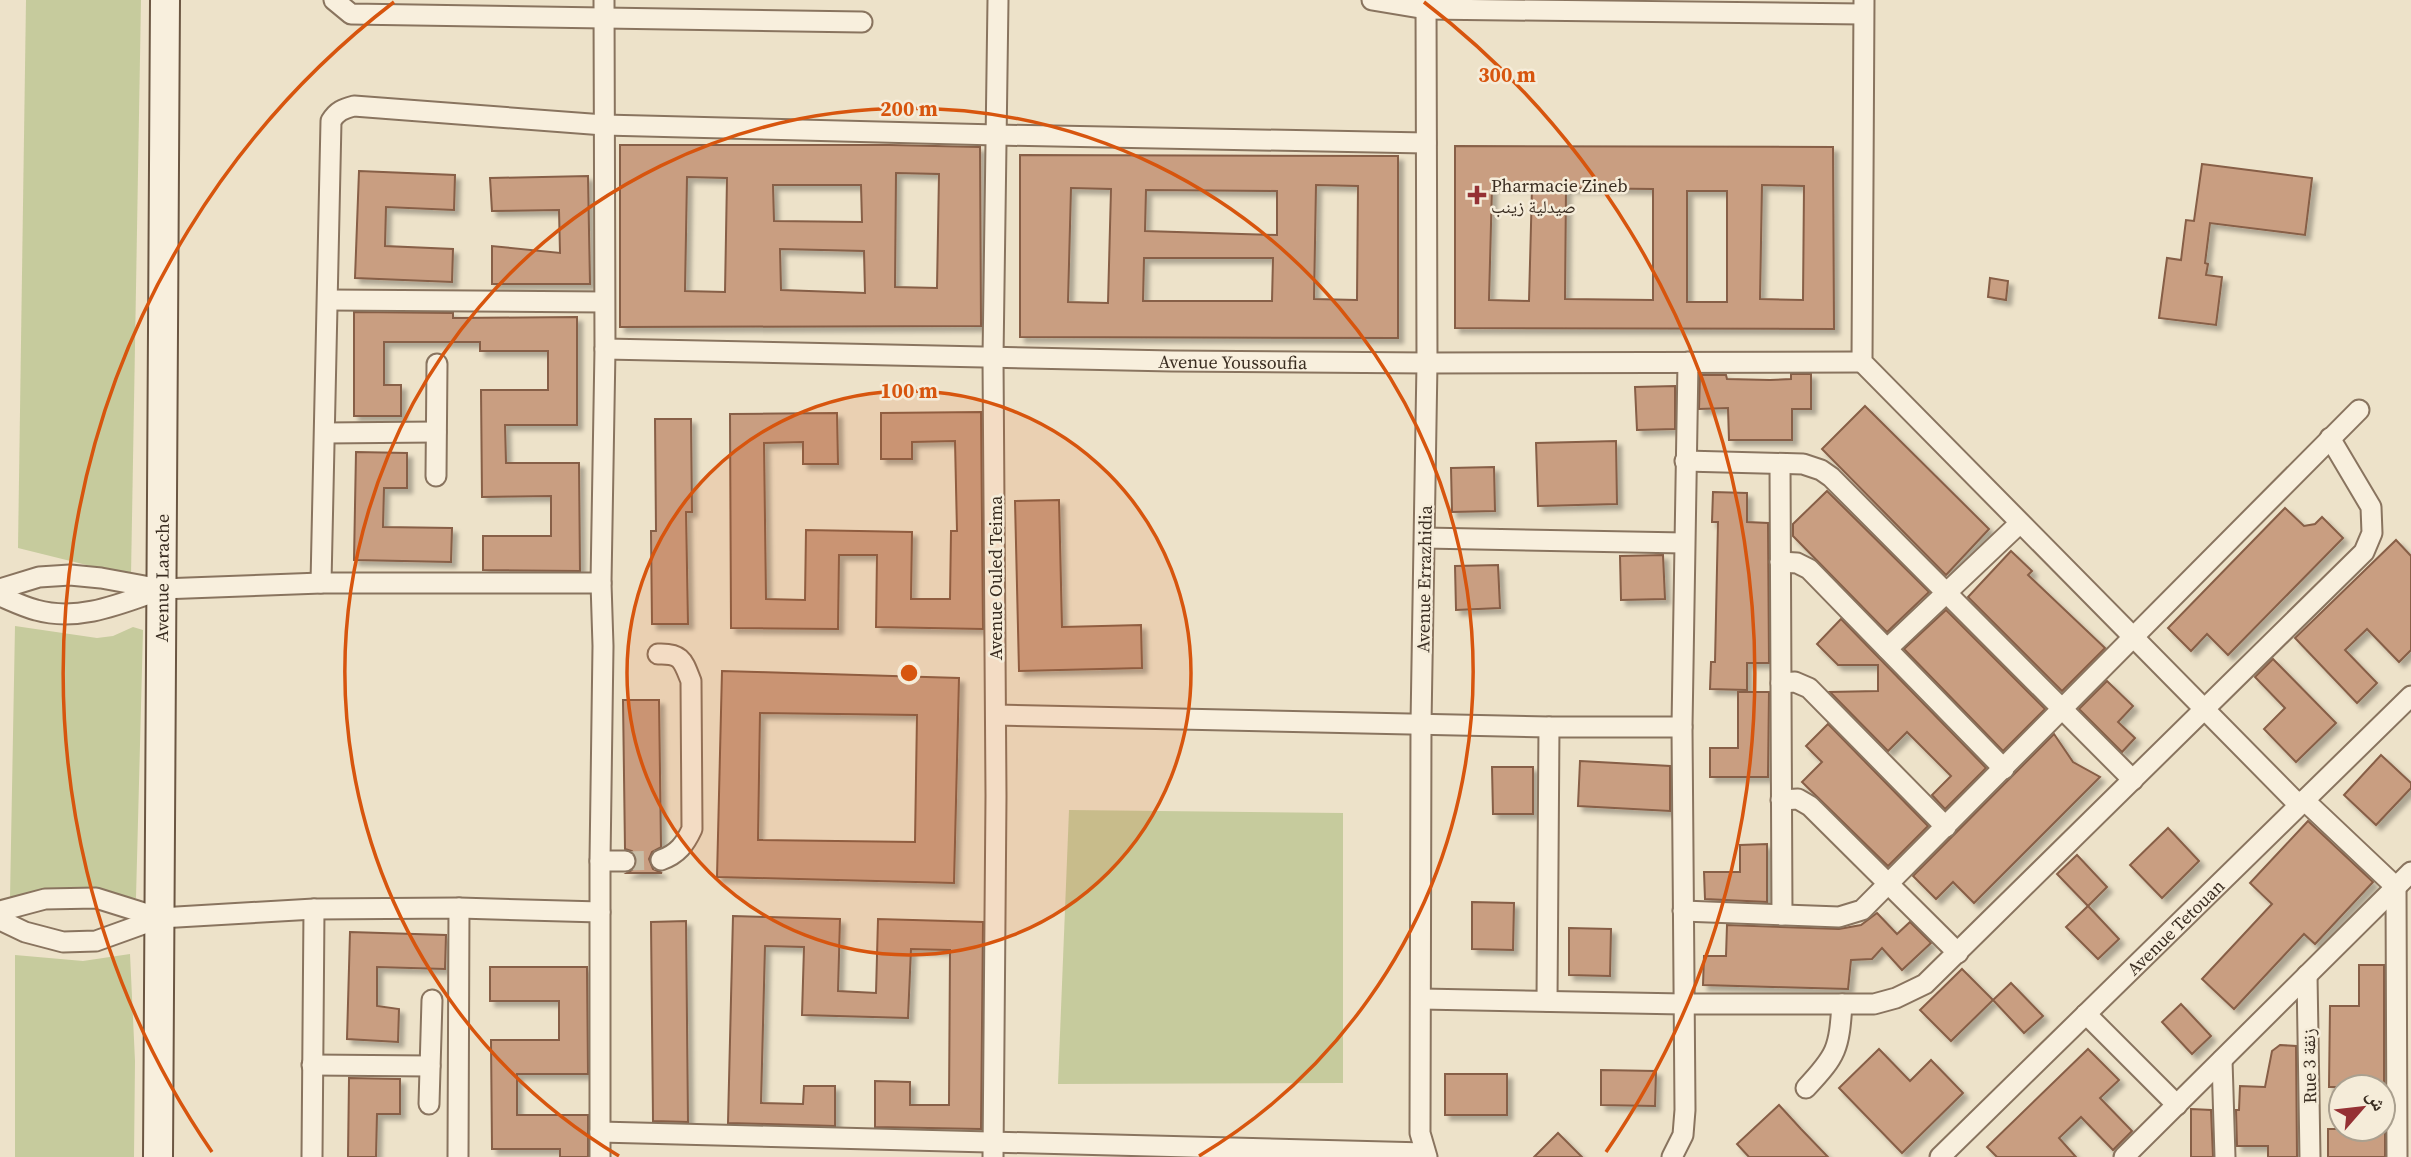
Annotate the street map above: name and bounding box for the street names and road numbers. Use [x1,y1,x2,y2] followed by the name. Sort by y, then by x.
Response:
[1158,348,1308,375] street label: Avenue Youssoufia
[983,495,1008,660] street label: Avenue Ouled Teima
[1410,504,1438,653] street label: Avenue Errazhidia
[149,514,174,642] street label: Avenue Larache
[2121,873,2230,981] street label: Avenue Tetouan
[2296,1028,2322,1104] street label: Rue 3 زنقة

